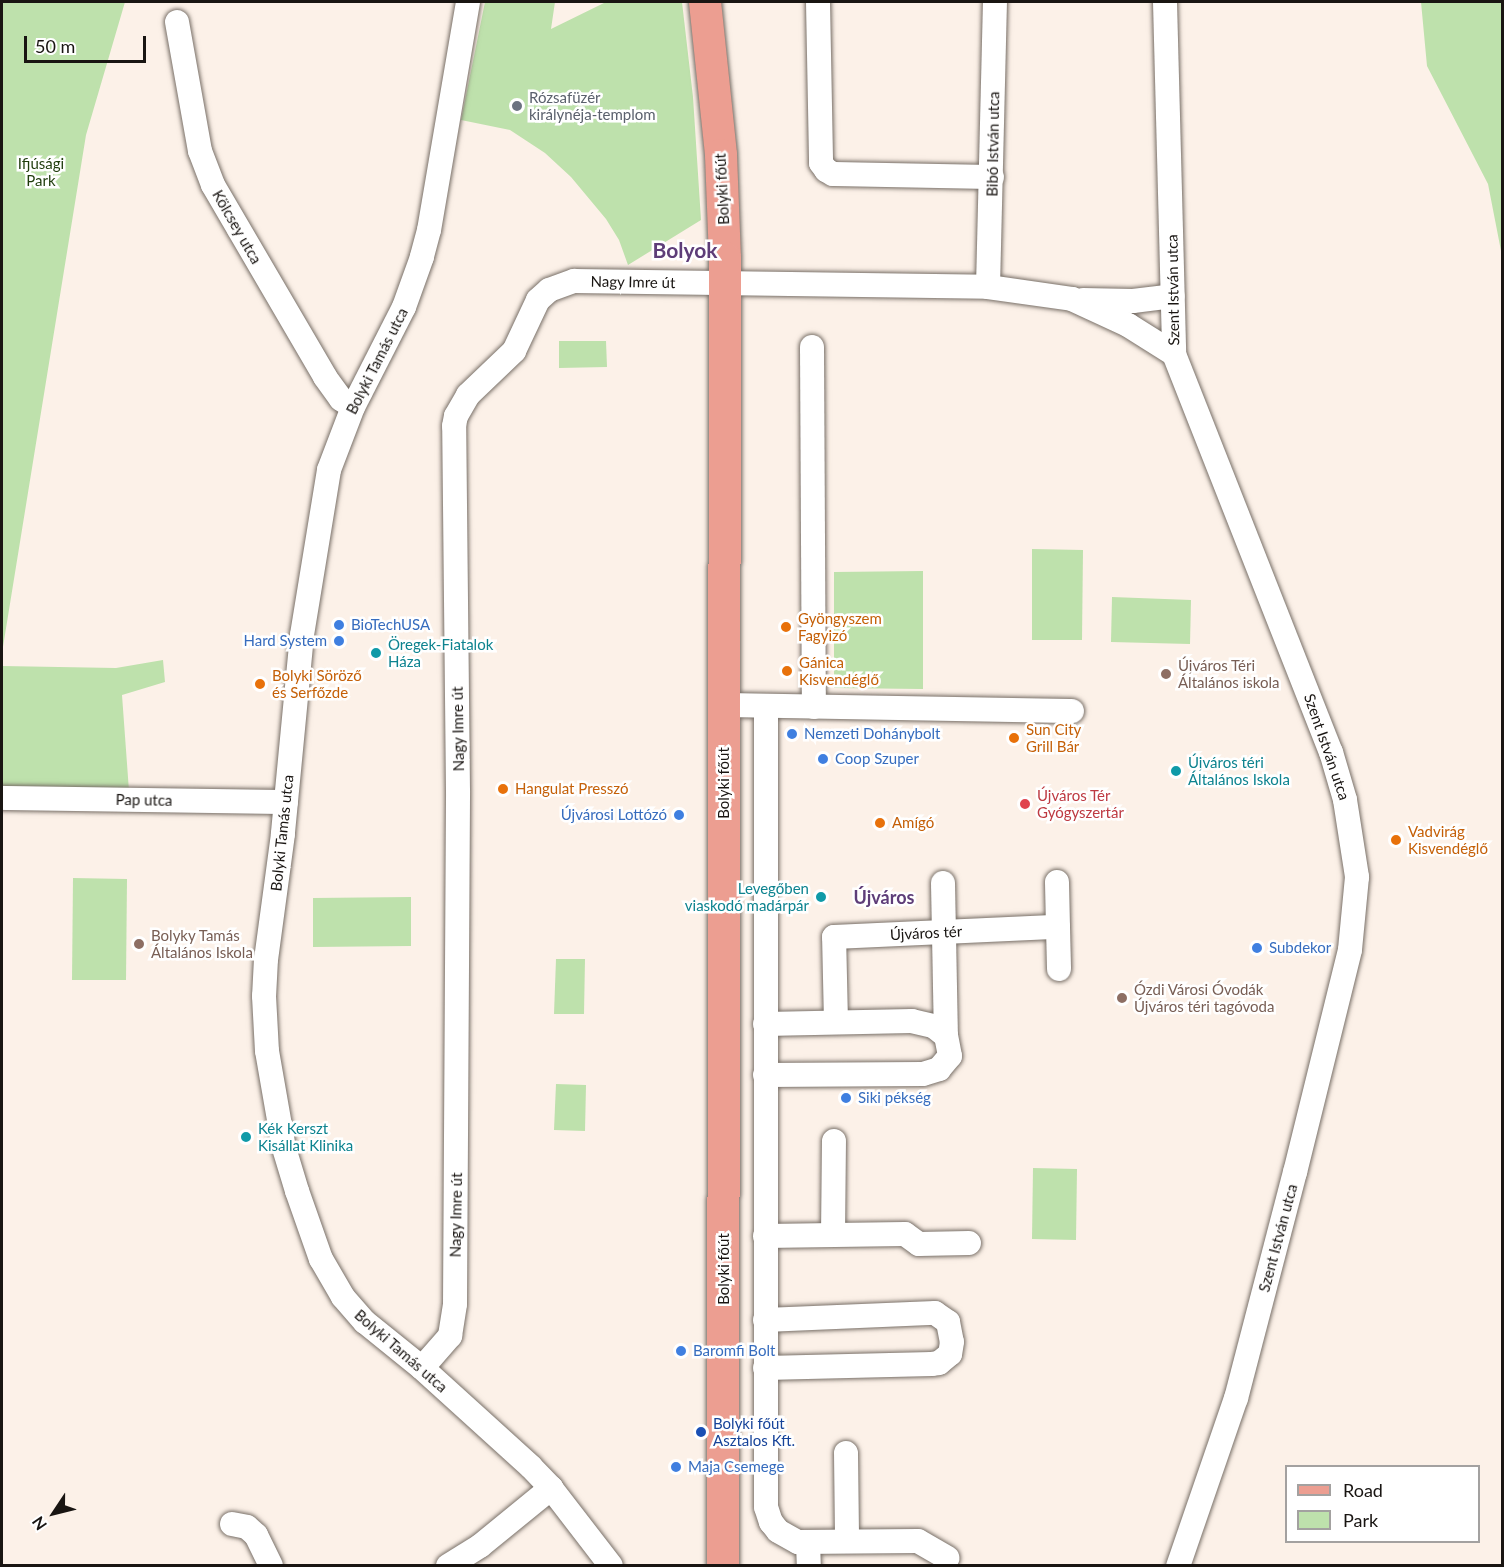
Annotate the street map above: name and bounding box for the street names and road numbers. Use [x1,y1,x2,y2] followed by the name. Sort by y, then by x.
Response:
[983,91,1003,197] street label: Bibó István utca
[711,153,733,225] street label: Bolyki főút
[209,187,265,267] street label: Kölcsey utca
[1163,234,1183,346] street label: Szent István utca
[590,272,676,292] street label: Nagy Imre út
[342,305,412,417] street label: Bolyki Tamás utca
[448,686,468,772] street label: Nagy Imre út
[1300,691,1354,803] street label: Szent István utca
[715,747,733,819] street label: Bolyki főút
[267,774,297,892] street label: Bolyki Tamás utca
[115,791,173,809] street label: Pap utca
[889,922,963,944] street label: Újváros tér
[446,1172,466,1258] street label: Nagy Imre út
[1255,1182,1301,1294] street label: Szent István utca
[715,1233,733,1305] street label: Bolyki főút
[351,1306,451,1396] street label: Bolyki Tamás utca

